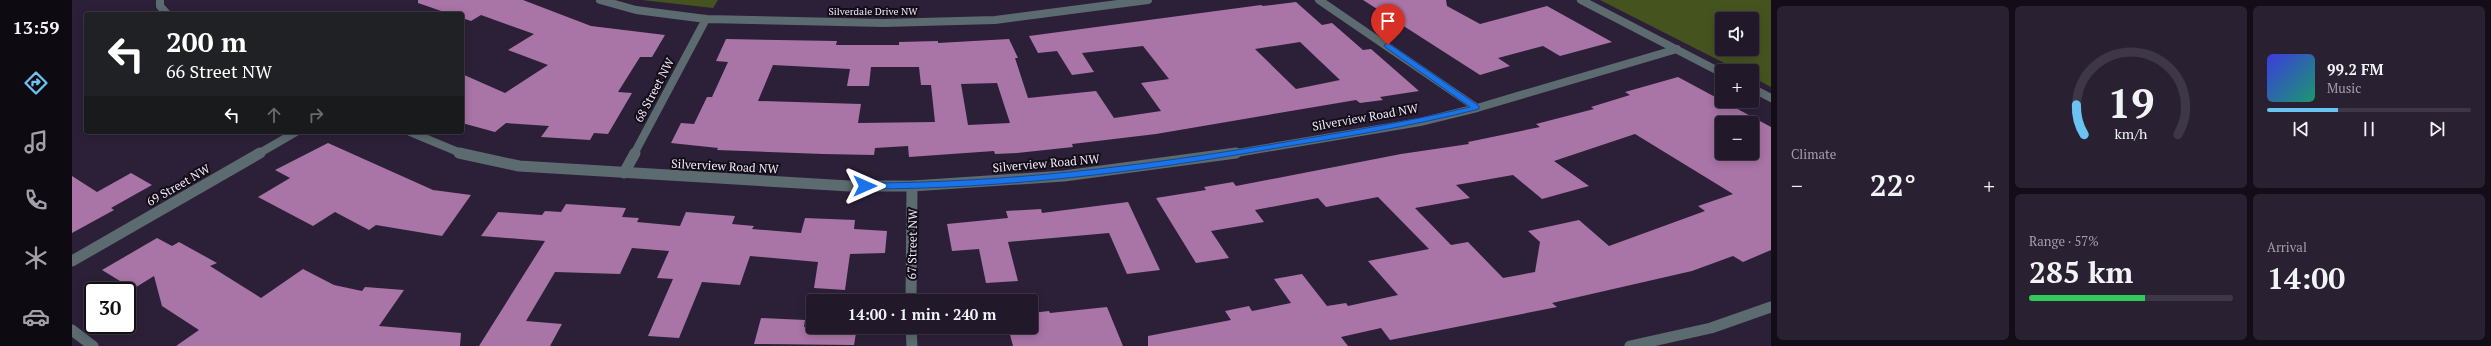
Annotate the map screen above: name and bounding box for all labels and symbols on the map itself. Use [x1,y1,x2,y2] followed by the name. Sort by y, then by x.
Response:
[1371,4,1405,45] pin
[828,5,918,18] street label: Silverdale Drive NW
[631,55,678,125] street label: 68 Street NW
[1311,100,1420,134] street label: Silverview Road NW
[992,151,1101,175] street label: Silverview Road NW
[671,156,780,176] street label: Silverview Road NW
[144,160,213,209] street label: 69 Street NW
[844,165,886,207] position arrow
[904,208,920,279] street label: 67 Street NW
[84,282,136,334] speed limit sign: 30

